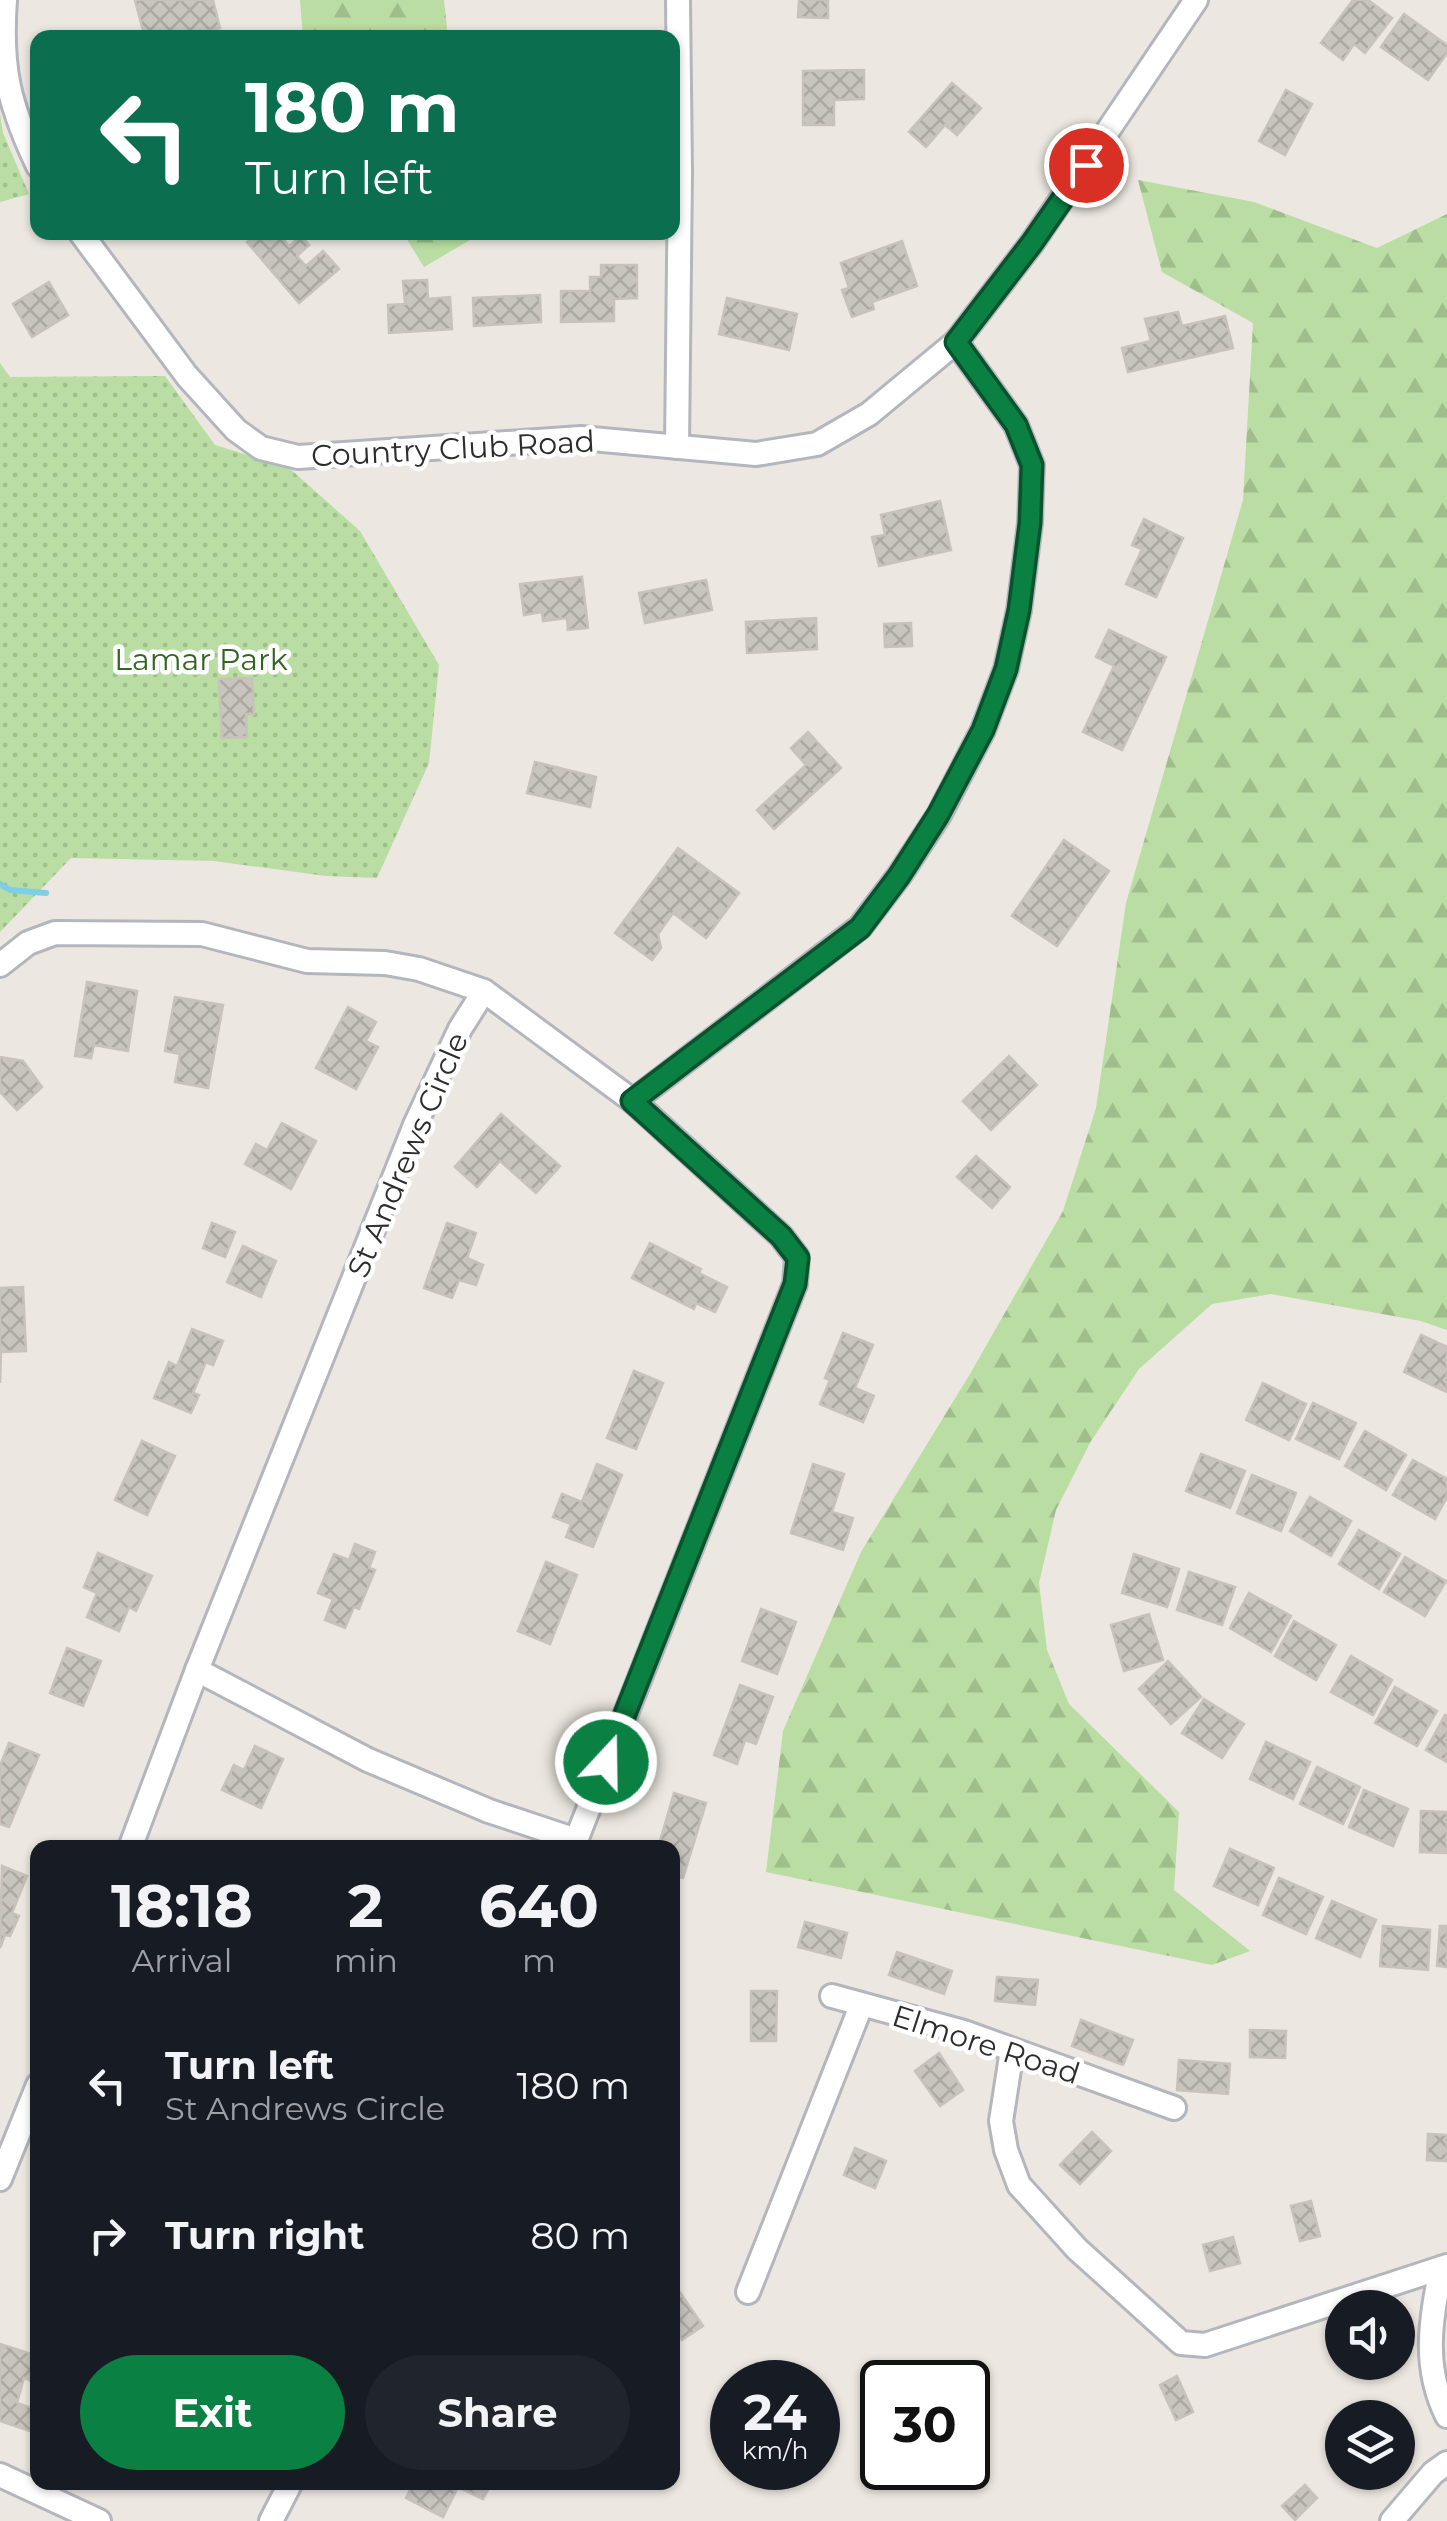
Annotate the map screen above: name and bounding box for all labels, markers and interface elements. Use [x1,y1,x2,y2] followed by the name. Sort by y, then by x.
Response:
[245,64,459,150] text: 180 m
[80,70,210,200] icon: left
[1044,123,1129,208] pin
[1059,138,1114,193] icon: arrive
[245,150,433,205] text: Turn left
[310,423,596,474] street label: Country Club Road
[114,641,288,678] park label: Lamar Park
[339,1027,476,1283] street label: St Andrews Circle
[554,1710,658,1814] position arrow
[111,1869,253,1942] text: 18:18
[348,1869,384,1942] text: 2
[479,1869,599,1942] text: 640
[131,1941,232,1980] text: Arrival
[334,1941,398,1980] text: min
[522,1941,556,1980] text: m
[888,1997,1085,2092] street label: Elmore Road
[165,2042,334,2089] text: Turn left
[80,2058,135,2113] icon: left
[517,2062,630,2109] text: 180 m
[165,2089,445,2128] text: St Andrews Circle
[80,2208,135,2263] icon: right
[165,2212,364,2259] text: Turn right
[530,2212,630,2259] text: 80 m
[1325,2290,1415,2490] map controls
[1325,2290,1415,2380] button: sound
[80,2355,345,2470] button: Exit
[365,2355,630,2470] button: Share
[860,2360,990,2490] speed limit sign: 30
[743,2382,807,2443] text: 24
[1325,2400,1415,2490] button: layers
[742,2435,808,2465] text: km/h

